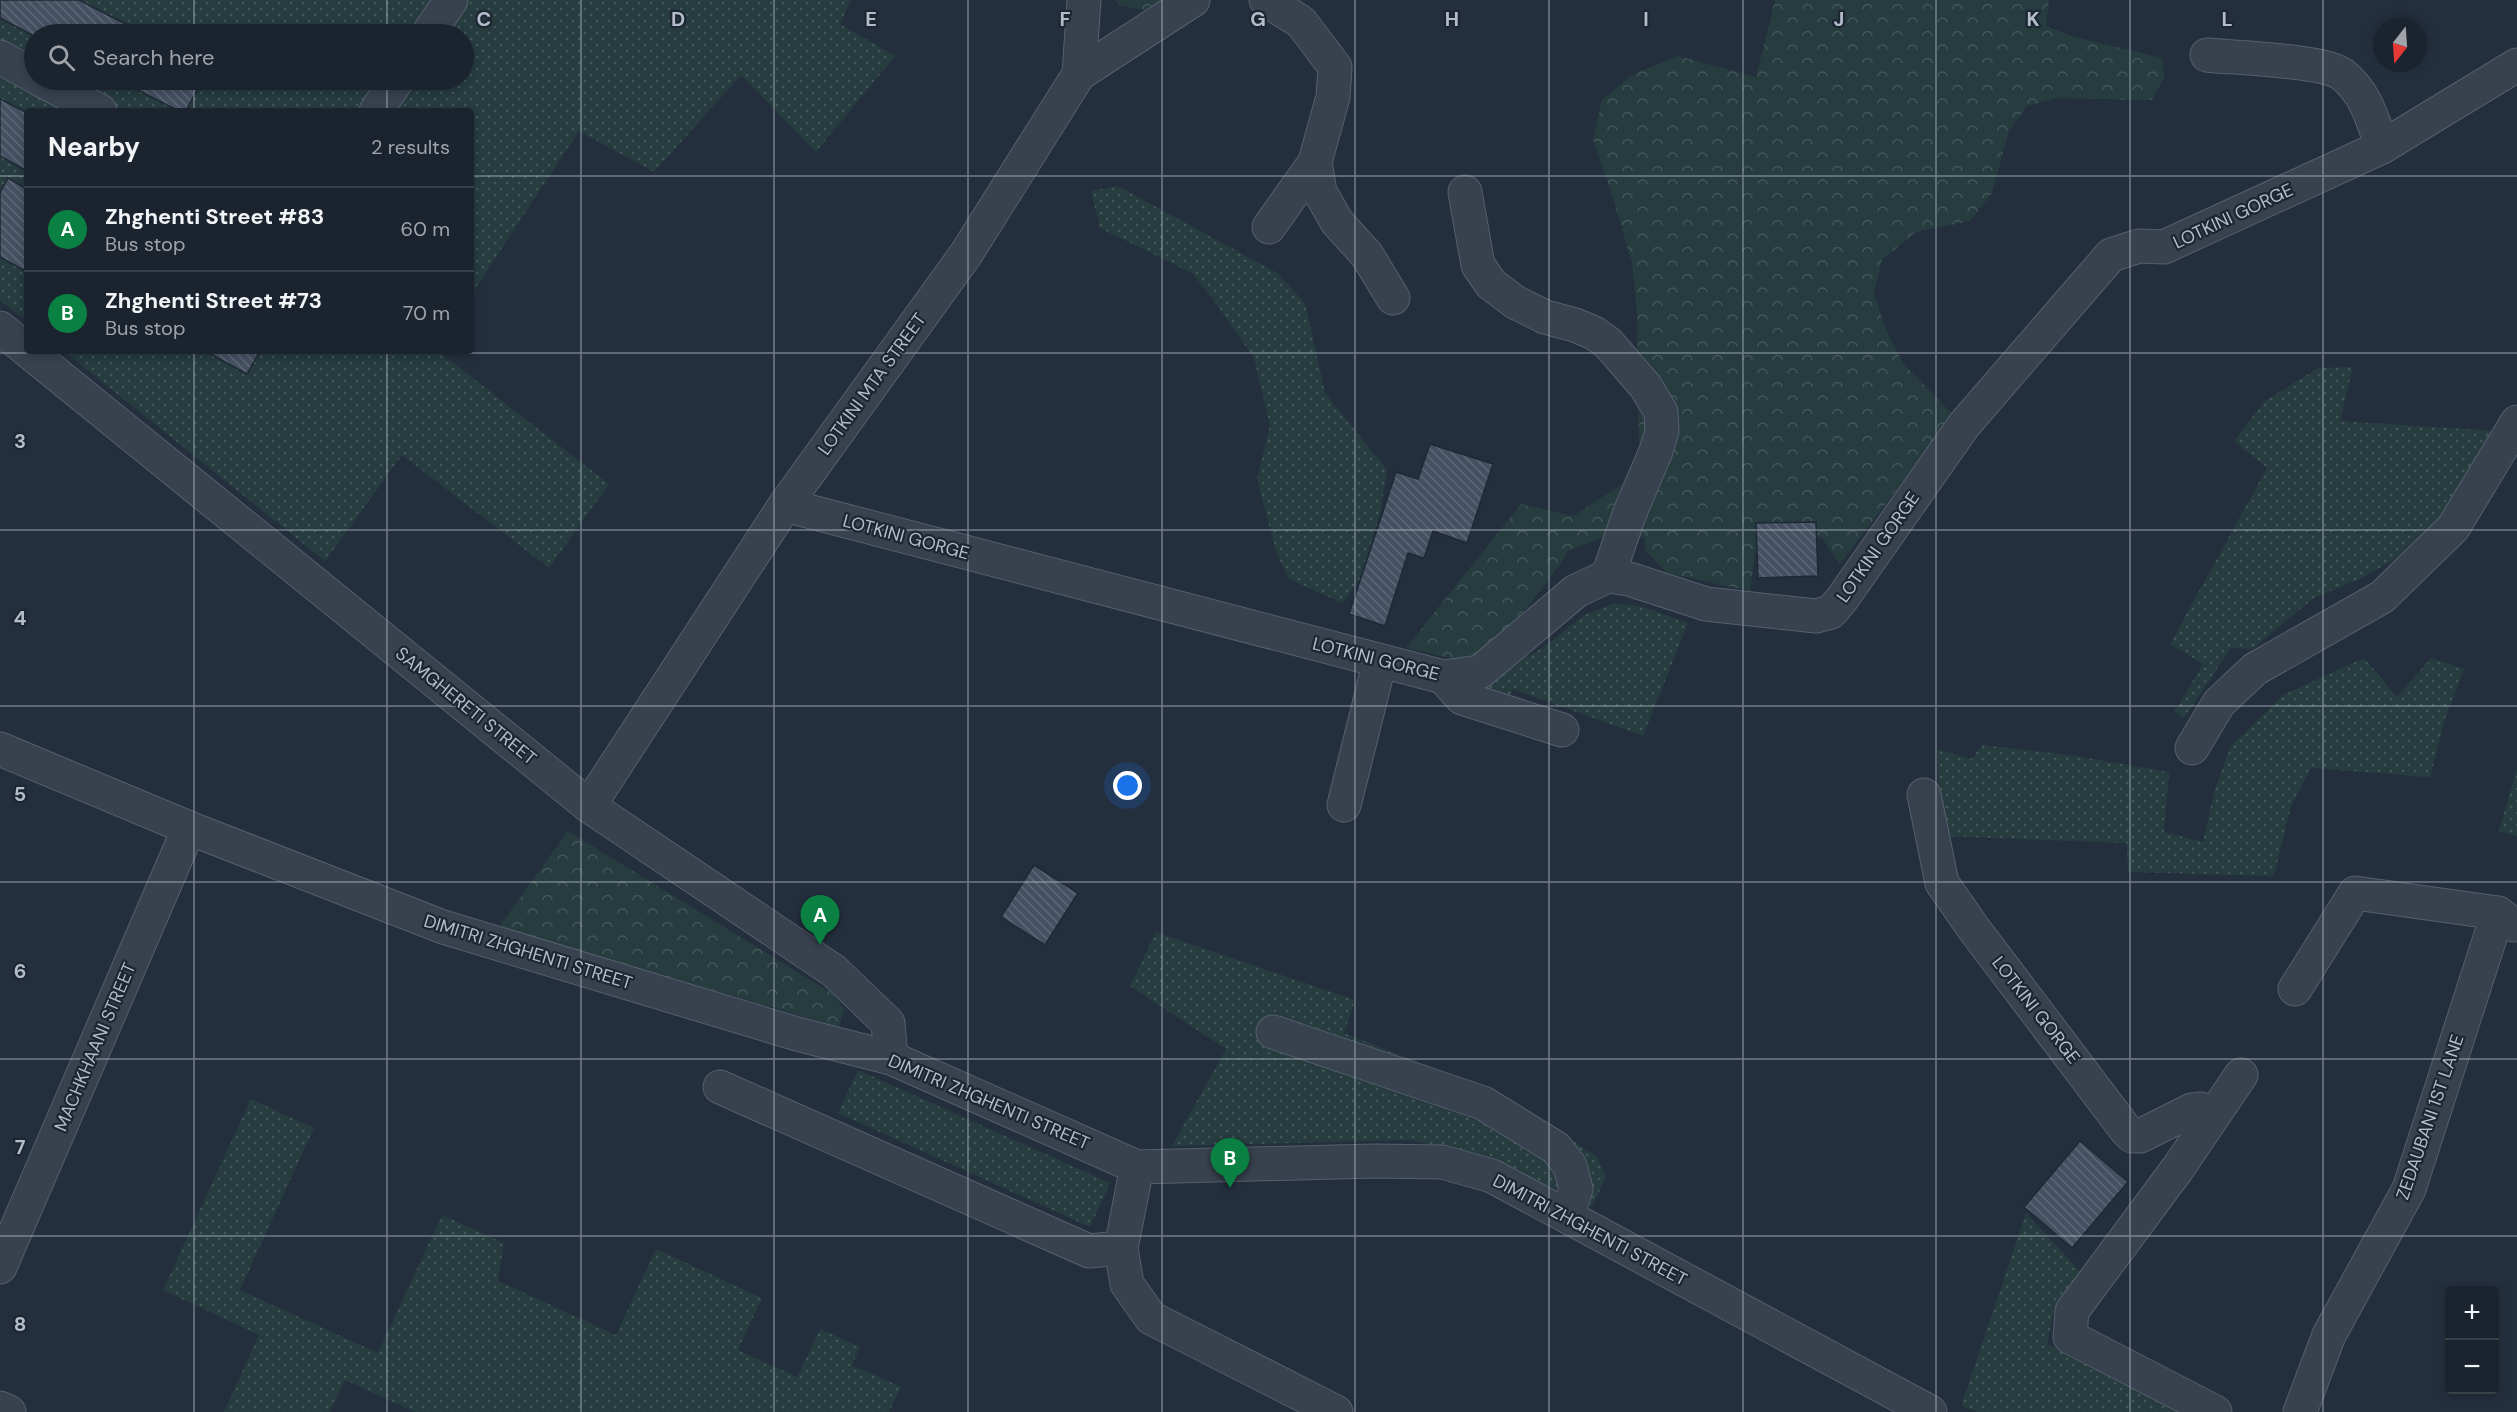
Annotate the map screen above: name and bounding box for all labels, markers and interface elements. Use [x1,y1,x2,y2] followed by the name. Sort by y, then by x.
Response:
[477,6,491,32] text: C
[671,6,685,32] text: D
[865,6,877,32] text: E
[1059,6,1071,32] text: F
[1250,6,1266,32] text: G
[1445,6,1459,32] text: H
[1643,6,1649,32] text: I
[1834,6,1844,32] text: J
[2026,6,2040,32] text: K
[2221,6,2233,32] text: L
[2373,18,2427,72] north arrow
[24,24,474,90] search box
[45,41,78,74] icon: search
[93,43,214,72] text: Search here
[48,130,140,164] text: Nearby
[371,134,450,160] text: 2 results
[2169,178,2297,254] street label: LOTKINI GORGE
[105,202,324,231] text: Zhghenti Street #83
[60,216,75,242] text: A
[401,216,450,242] text: 60 m
[105,231,185,257] text: Bus stop
[105,286,322,315] text: Zhghenti Street #73
[61,300,74,326] text: B
[403,300,450,326] text: 70 m
[812,308,932,460] street label: LOTKINI MTA STREET
[105,315,185,341] text: Bus stop
[14,428,26,454] text: 3
[1831,487,1925,607] street label: LOTKINI GORGE
[840,509,972,565] street label: LOTKINI GORGE
[14,605,27,631] text: 4
[1310,632,1442,686] street label: LOTKINI GORGE
[390,642,542,770] street label: SAMGHERETI STREET
[1113,771,1142,800] your location
[14,781,26,807] text: 5
[800,896,840,945] pin: A
[421,909,635,995] street label: DIMITRI ZHGHENTI STREET
[1987,951,2085,1069] street label: LOTKINI GORGE
[14,958,26,984] text: 6
[49,959,141,1135] street label: MACHKHAANI STREET
[2390,1031,2470,1203] street label: ZEDAUBANI 1ST LANE
[885,1049,1093,1155] street label: DIMITRI ZHGHENTI STREET
[15,1134,26,1160] text: 7
[1210,1138,1250,1188] pin: B
[1489,1169,1691,1291] street label: DIMITRI ZHGHENTI STREET
[2445,1286,2499,1394] map controls
[2445,1286,2499,1340] button: +
[14,1311,26,1337] text: 8
[2445,1340,2499,1394] button: −

